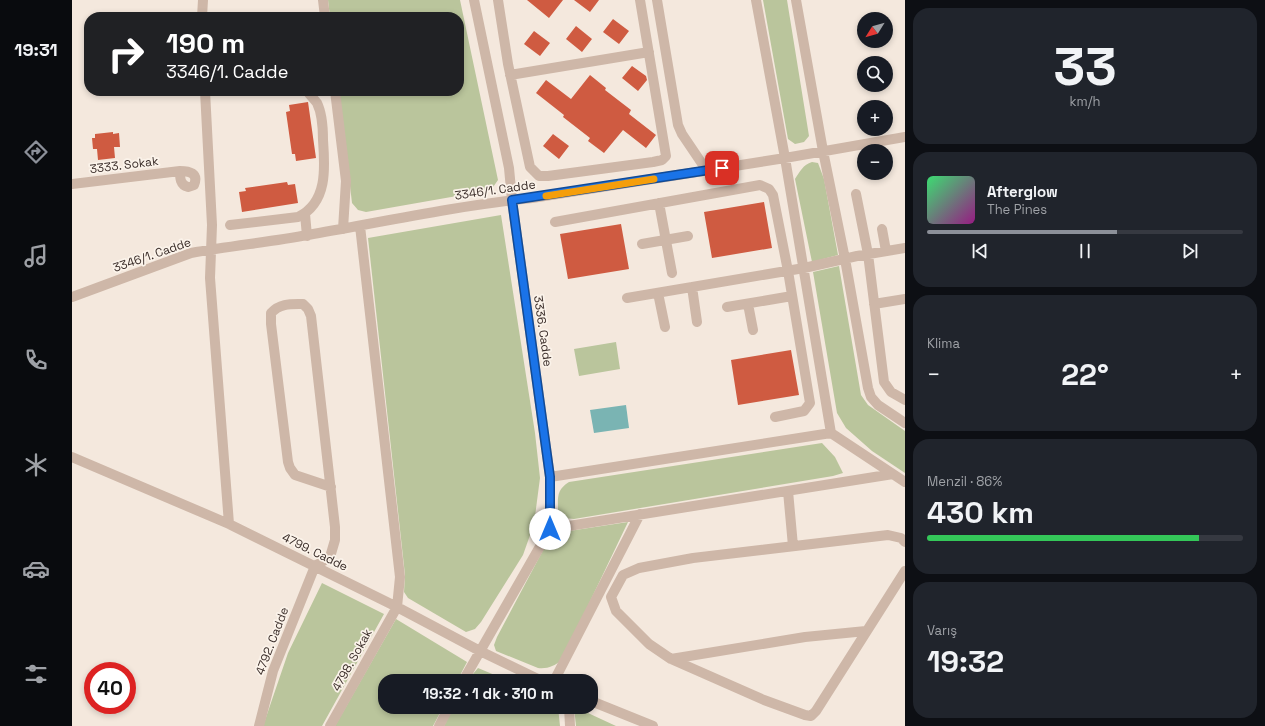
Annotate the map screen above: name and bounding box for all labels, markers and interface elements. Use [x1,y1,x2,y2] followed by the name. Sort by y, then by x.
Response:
[857,12,893,48] north arrow
[857,12,893,180] map controls
[166,25,245,61] text: 190 m
[100,28,152,80] icon: right
[1053,34,1117,100] text: 33
[14,38,58,61] text: 19:31
[857,56,893,92] button: search
[166,60,288,83] text: 3346/1. Cadde
[1070,93,1100,110] text: km/h
[857,100,893,136] button: +
[22,138,50,166] icon: directions
[857,144,893,180] button: −
[705,151,739,185] pin
[89,153,160,177] street label: 3333. Sokak
[711,157,733,179] icon: arrive
[454,176,536,204] street label: 3346/1. Cadde
[987,182,1058,201] text: Afterglow
[987,201,1047,218] text: The Pines
[111,234,193,276] street label: 3346/1. Cadde
[969,240,991,262] icon: previous
[1074,240,1096,262] icon: pause
[1179,240,1201,262] icon: next
[22,242,50,270] icon: music
[530,294,556,368] street label: 3336. Cadde
[927,335,960,352] text: Klima
[22,346,50,374] icon: phone
[1061,355,1109,394] text: 22°
[927,360,941,388] text: −
[1229,360,1243,388] text: +
[22,451,50,479] icon: climate
[927,473,1002,490] text: Menzil · 86%
[927,493,1034,532] text: 430 km
[529,508,571,550] position arrow
[280,529,350,575] street label: 4799. Cadde
[22,555,50,583] icon: car
[252,605,292,677] street label: 4792. Cadde
[927,622,957,639] text: Varış
[328,626,376,694] street label: 4798. Sokak
[927,642,1004,681] text: 19:32
[22,660,50,688] icon: filters
[84,662,136,714] speed limit sign: 40
[423,684,553,703] text: 19:32 · 1 dk · 310 m

